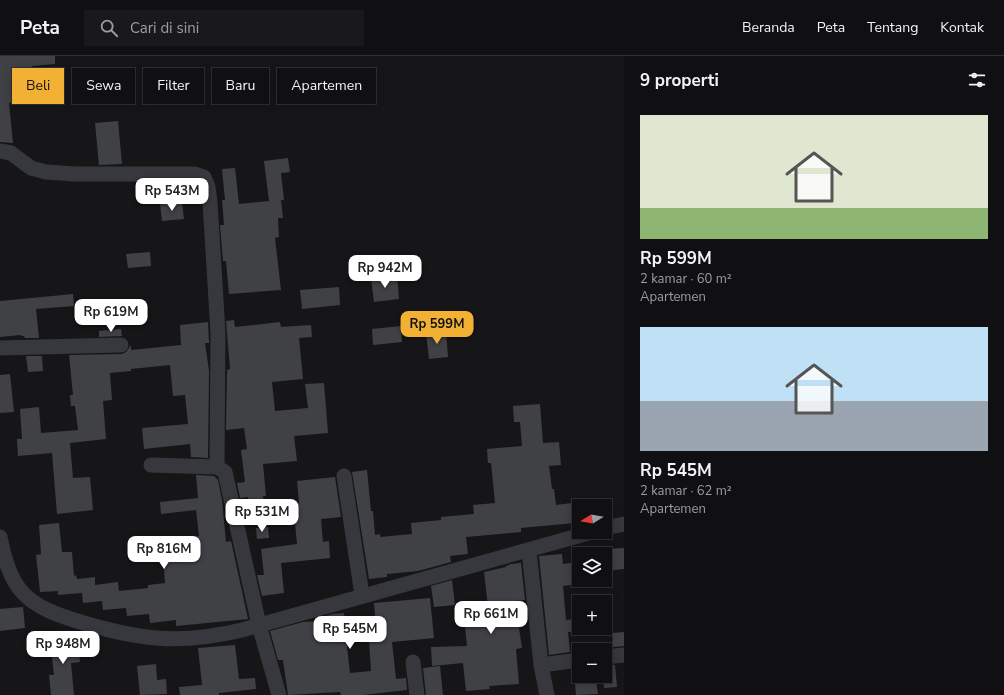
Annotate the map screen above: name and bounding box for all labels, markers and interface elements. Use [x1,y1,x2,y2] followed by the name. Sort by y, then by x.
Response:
[84,10,364,46] search box
[20,15,60,41] text: Peta
[98,17,120,39] icon: search
[130,18,199,38] text: Cari di sini
[742,18,795,37] text: Beranda
[817,18,845,37] text: Peta
[867,18,918,37] text: Tentang
[940,18,984,37] text: Kontak
[12,68,64,104] chip: Beli
[72,68,135,104] chip: Sewa
[143,68,204,104] chip: Filter
[212,68,269,104] chip: Baru
[277,68,376,104] chip: Apartemen
[640,69,719,92] text: 9 properti
[966,69,988,91] icon: filters
[778,141,850,213] icon: home
[135,178,209,212] pin: Rp 543M
[145,182,199,200] text: Rp 543M
[640,247,712,270] text: Rp 599M
[348,255,422,289] pin: Rp 942M
[358,259,412,277] text: Rp 942M
[640,270,732,288] text: 2 kamar · 60 m²
[640,288,706,306] text: Apartemen
[74,299,148,333] pin: Rp 619M
[84,303,138,321] text: Rp 619M
[400,311,474,345] pin: Rp 599M
[410,315,464,333] text: Rp 599M
[778,353,850,425] icon: home
[640,459,712,482] text: Rp 545M
[640,482,732,500] text: 2 kamar · 62 m²
[225,499,299,533] pin: Rp 531M
[572,499,612,539] north arrow
[572,499,612,683] map controls
[640,500,706,518] text: Apartemen
[235,503,289,521] text: Rp 531M
[127,536,201,570] pin: Rp 816M
[137,540,191,558] text: Rp 816M
[572,547,612,587] button: layers
[572,595,612,635] button: +
[454,601,528,635] pin: Rp 661M
[464,605,518,623] text: Rp 661M
[313,616,387,650] pin: Rp 545M
[323,620,377,638] text: Rp 545M
[26,631,100,665] pin: Rp 948M
[36,635,90,653] text: Rp 948M
[572,643,612,683] button: −

